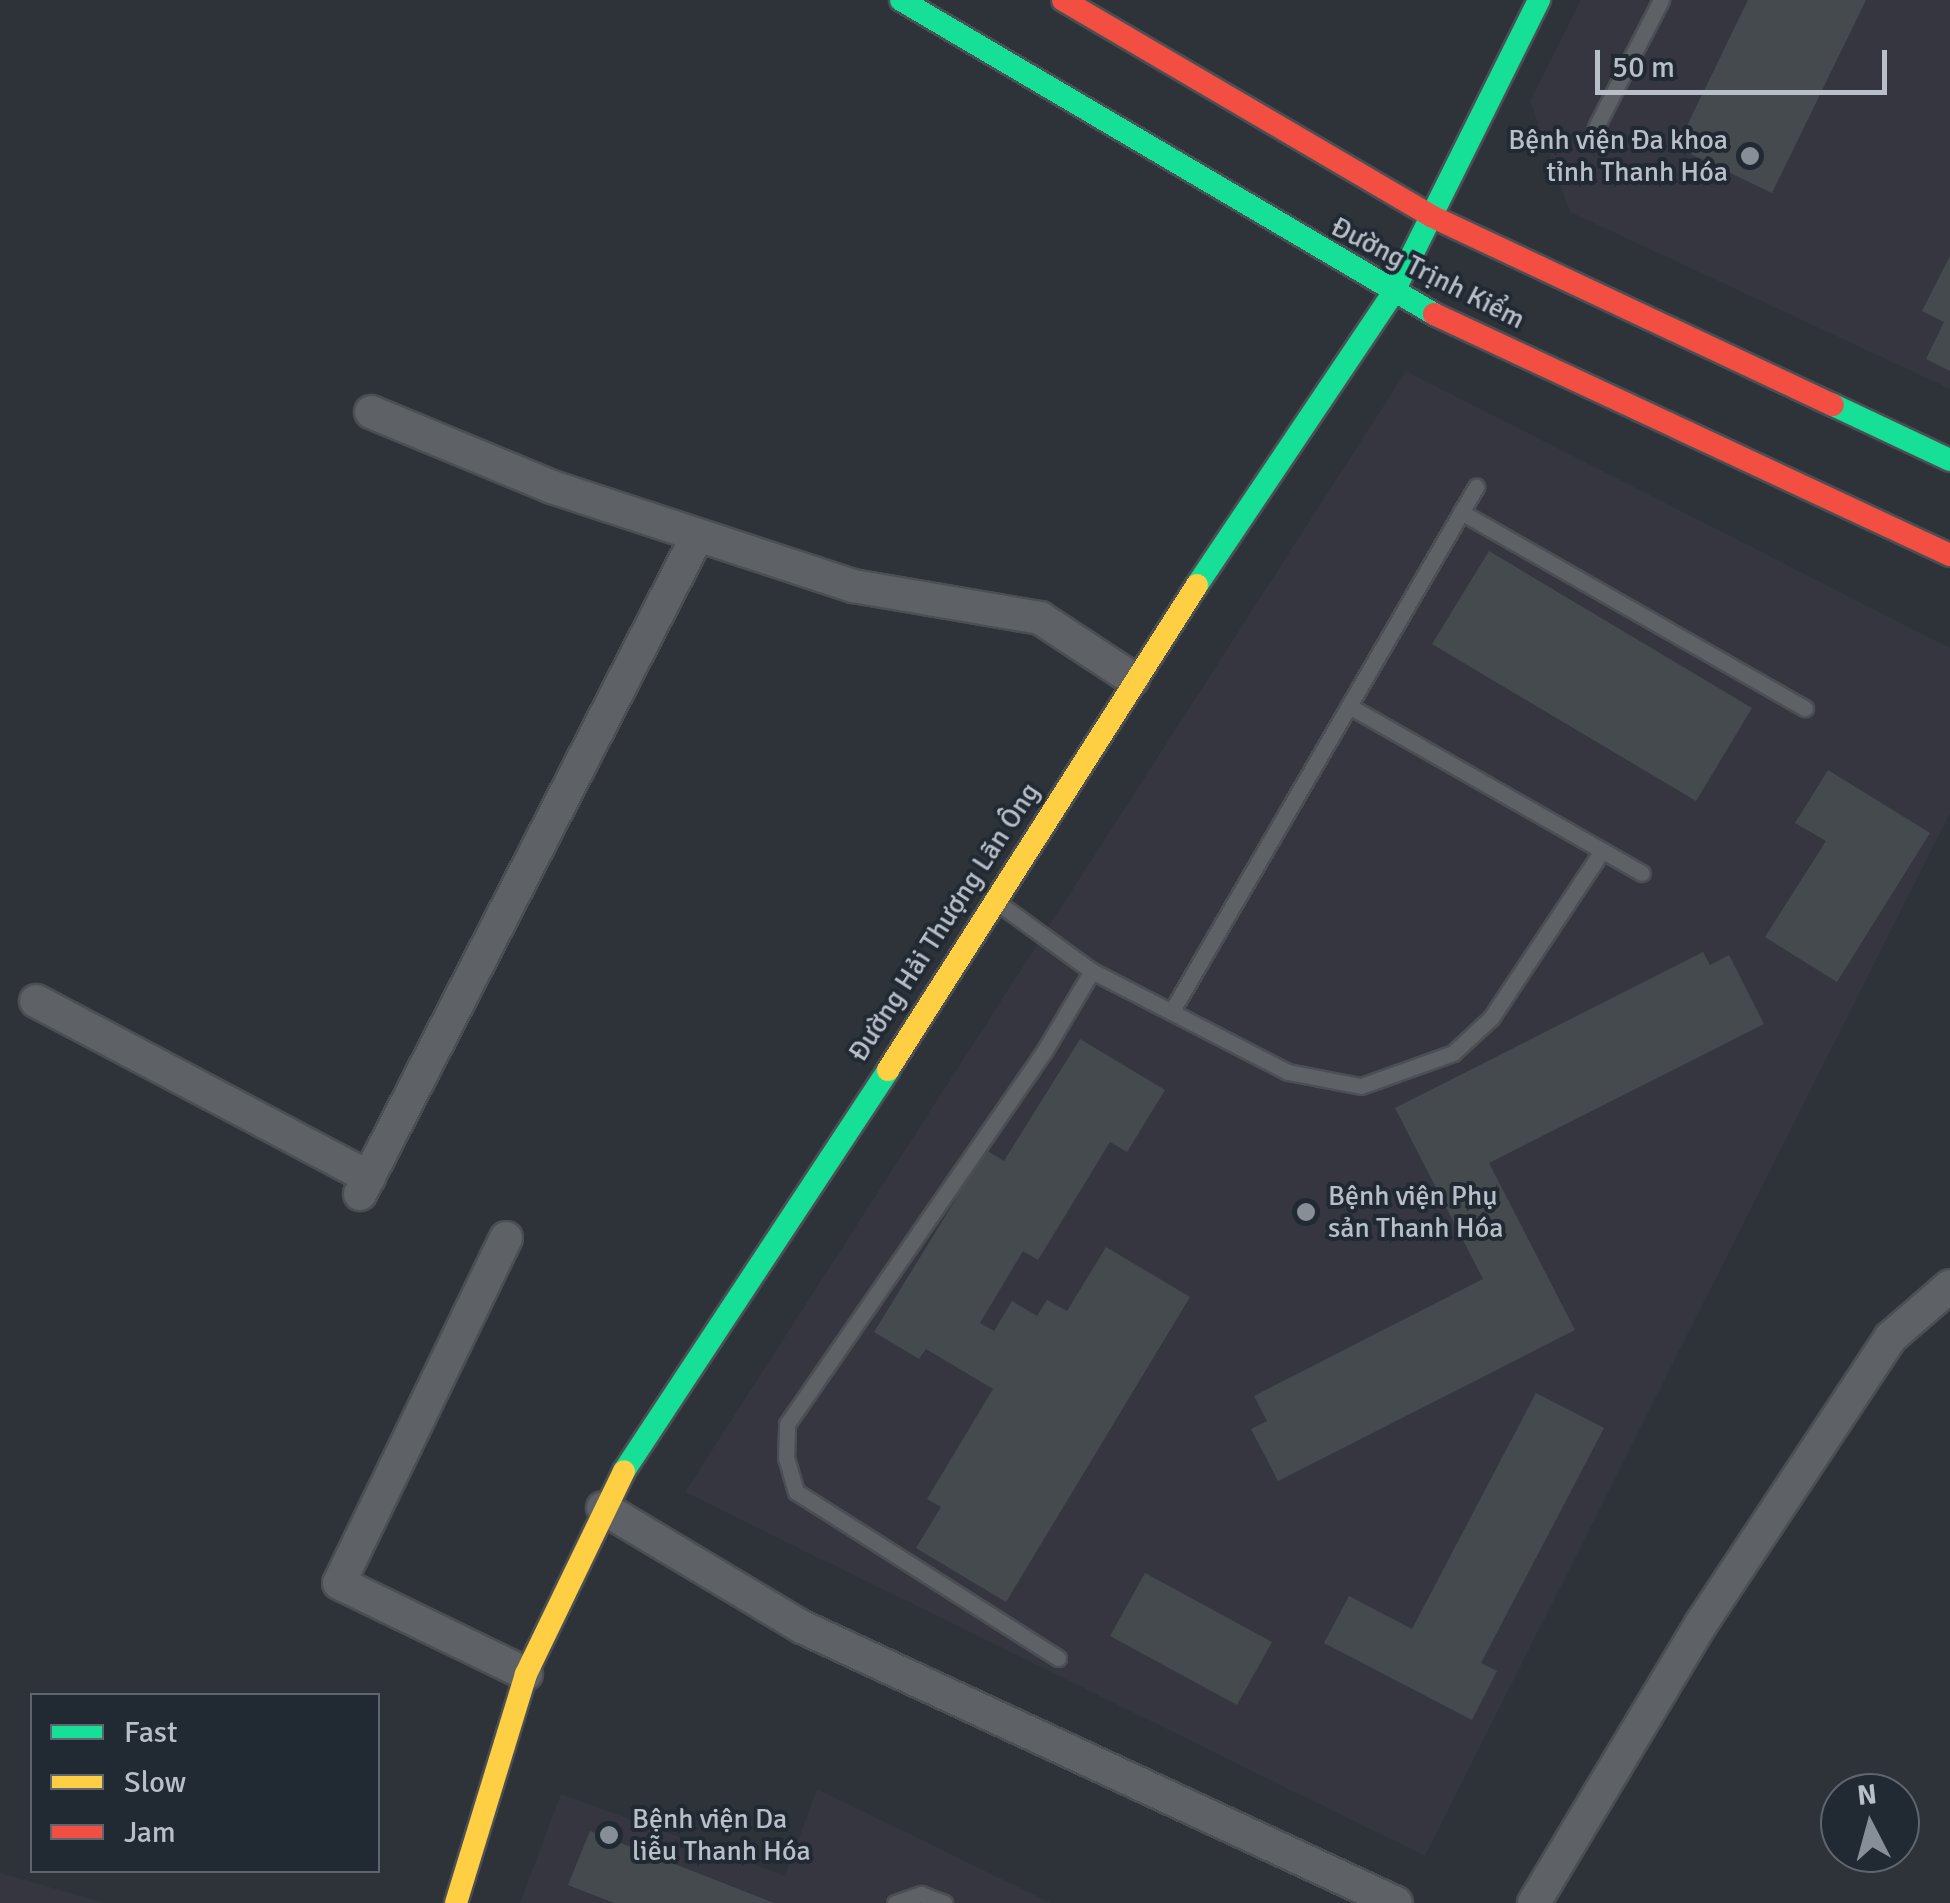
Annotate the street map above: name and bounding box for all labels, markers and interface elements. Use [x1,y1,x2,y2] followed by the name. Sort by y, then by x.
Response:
[1600,30,1892,92] scale bar
[1612,49,1675,86] text: 50 m
[1508,123,1728,189] place label: Bệnh viện Đa khoa tỉnh Thanh Hóa
[1737,143,1763,169] marker: Bệnh viện Đa khoa tỉnh Thanh Hóa
[1326,210,1530,336] street label: Đường Trịnh Kiểm
[841,776,1047,1068] street label: Đường Hải Thượng Lãn Ông
[1328,1179,1503,1245] place label: Bệnh viện Phụ sản Thanh Hóa
[1293,1199,1319,1225] marker: Bệnh viện Phụ sản Thanh Hóa
[30,1693,380,1873] legend
[124,1714,177,1751] text: Fast
[124,1764,186,1801] text: Slow
[1820,1773,1920,1873] north arrow
[1856,1777,1879,1813] text: N
[632,1802,811,1868] place label: Bệnh viện Da liễu Thanh Hóa
[124,1814,176,1851] text: Jam
[596,1822,622,1848] marker: Bệnh viện Da liễu Thanh Hóa

